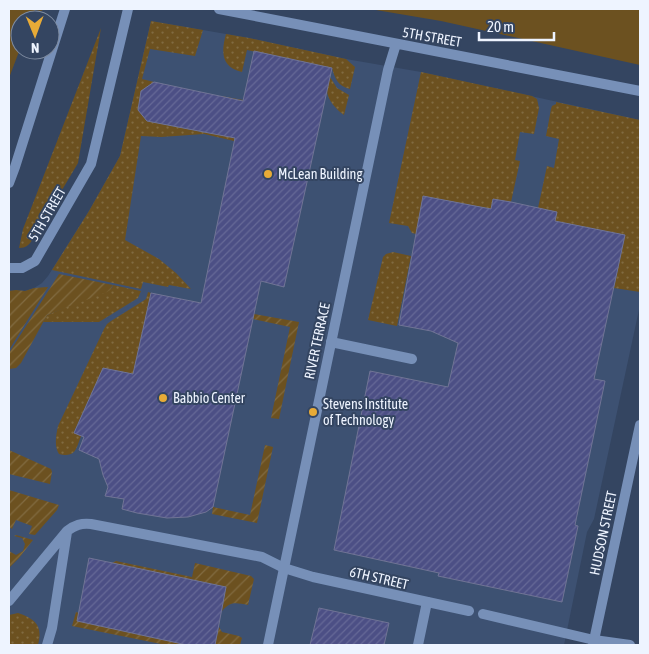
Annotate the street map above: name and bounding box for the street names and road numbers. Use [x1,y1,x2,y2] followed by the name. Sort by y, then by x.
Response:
[401,24,463,50] street label: 5TH STREET
[25,184,69,244] street label: 5TH STREET
[301,301,333,381] street label: RIVER TERRACE
[586,489,620,577] street label: HUDSON STREET
[348,563,410,593] street label: 6TH STREET

